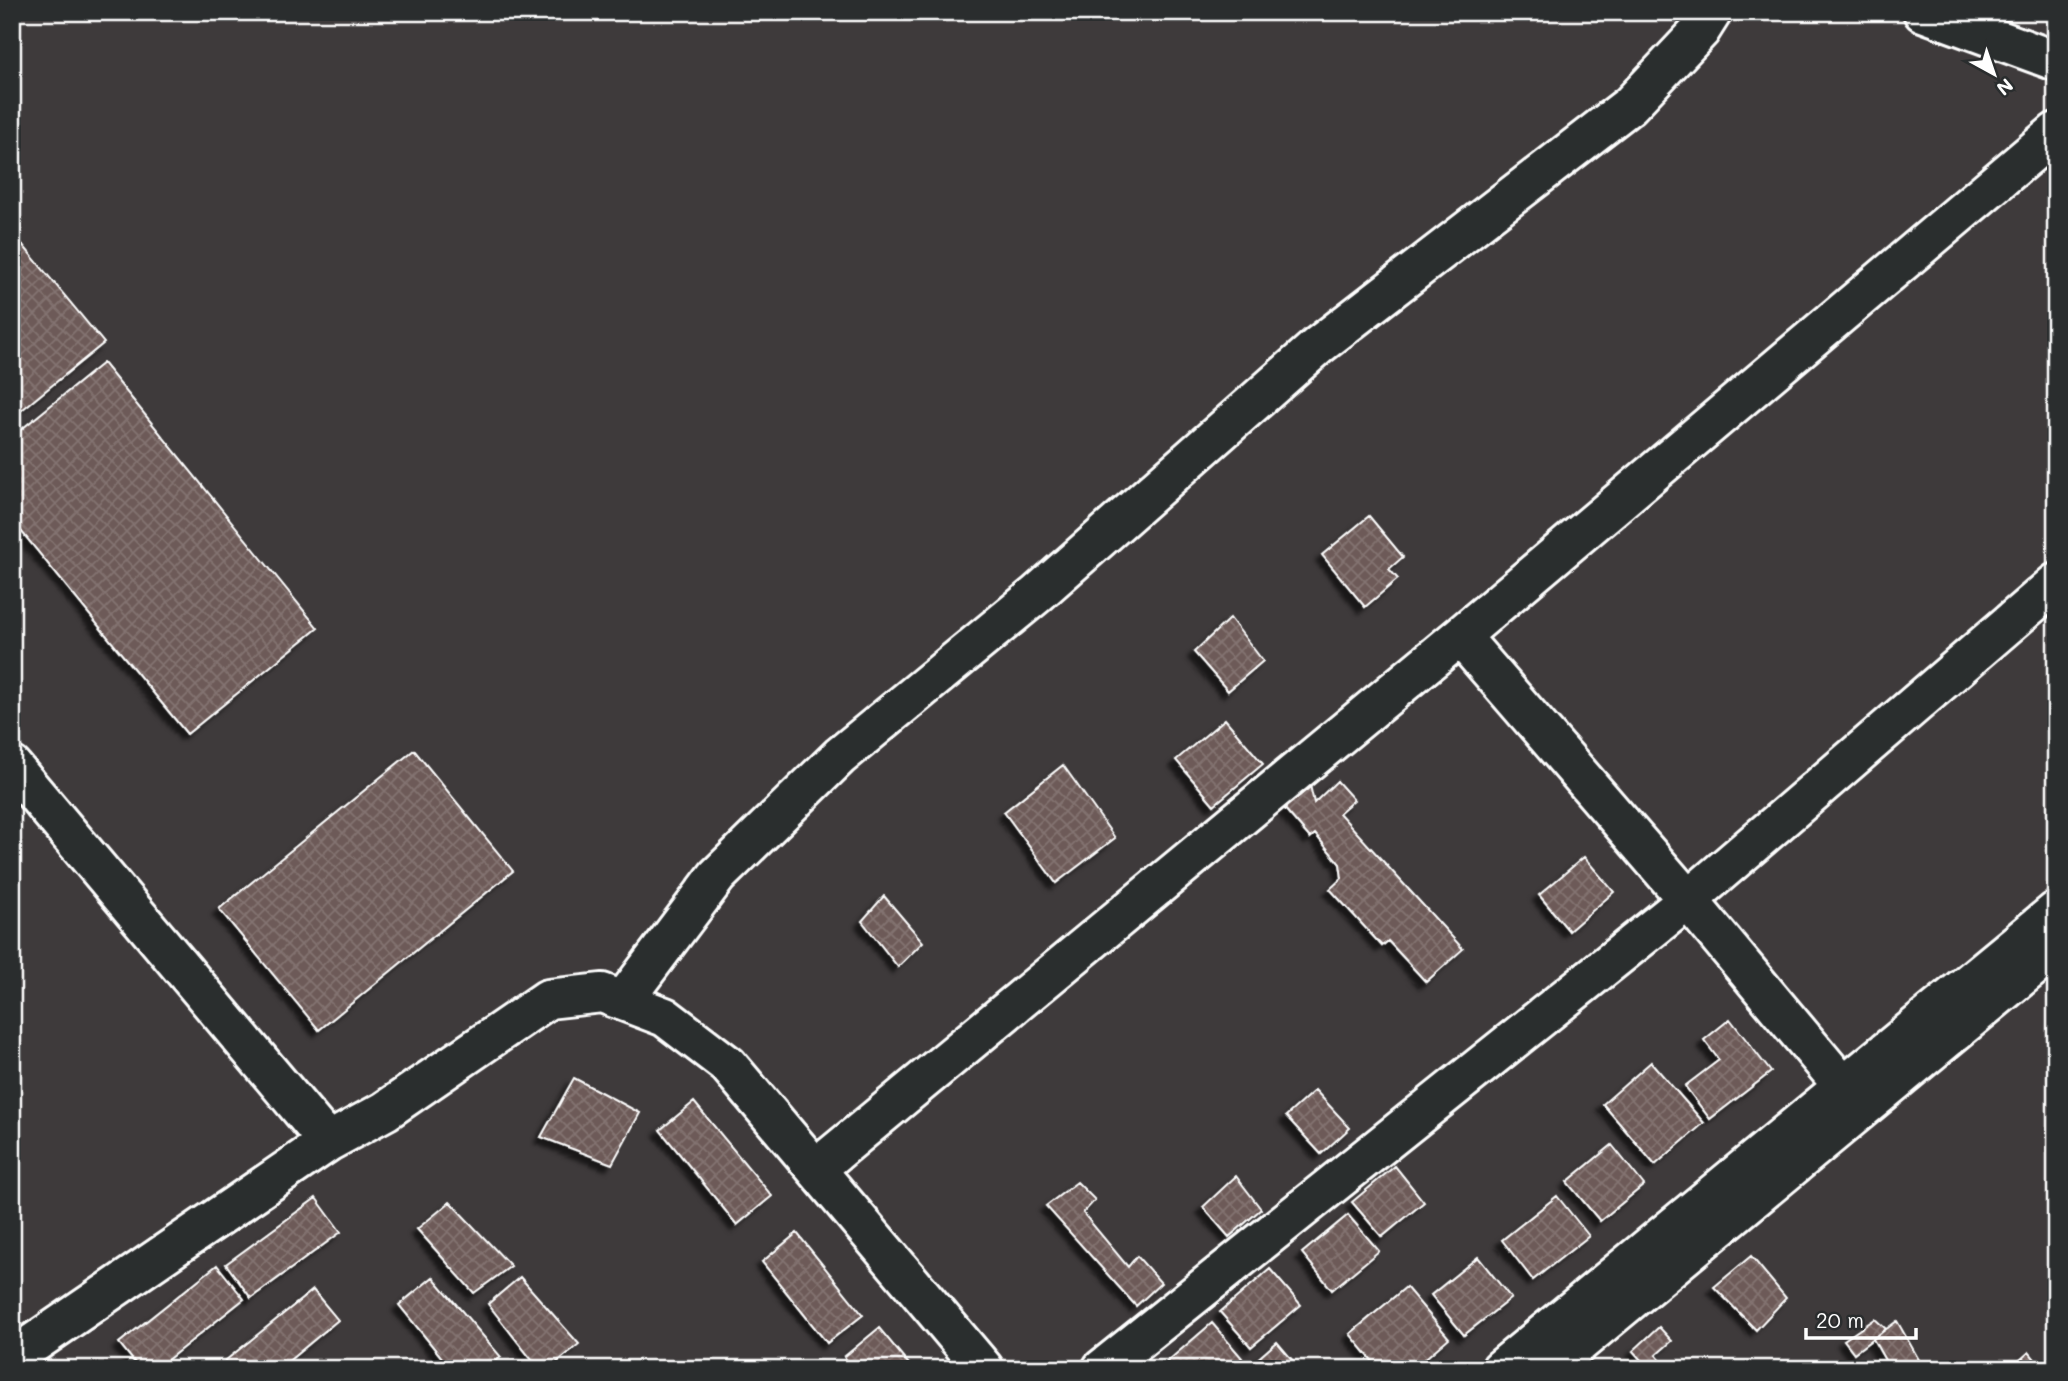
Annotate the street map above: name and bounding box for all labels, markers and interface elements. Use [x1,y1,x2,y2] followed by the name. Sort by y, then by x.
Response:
[1960,38,2030,108] north arrow
[1992,73,2019,102] text: N
[1806,1297,1916,1341] scale bar
[1816,1306,1864,1333] text: 20 m

